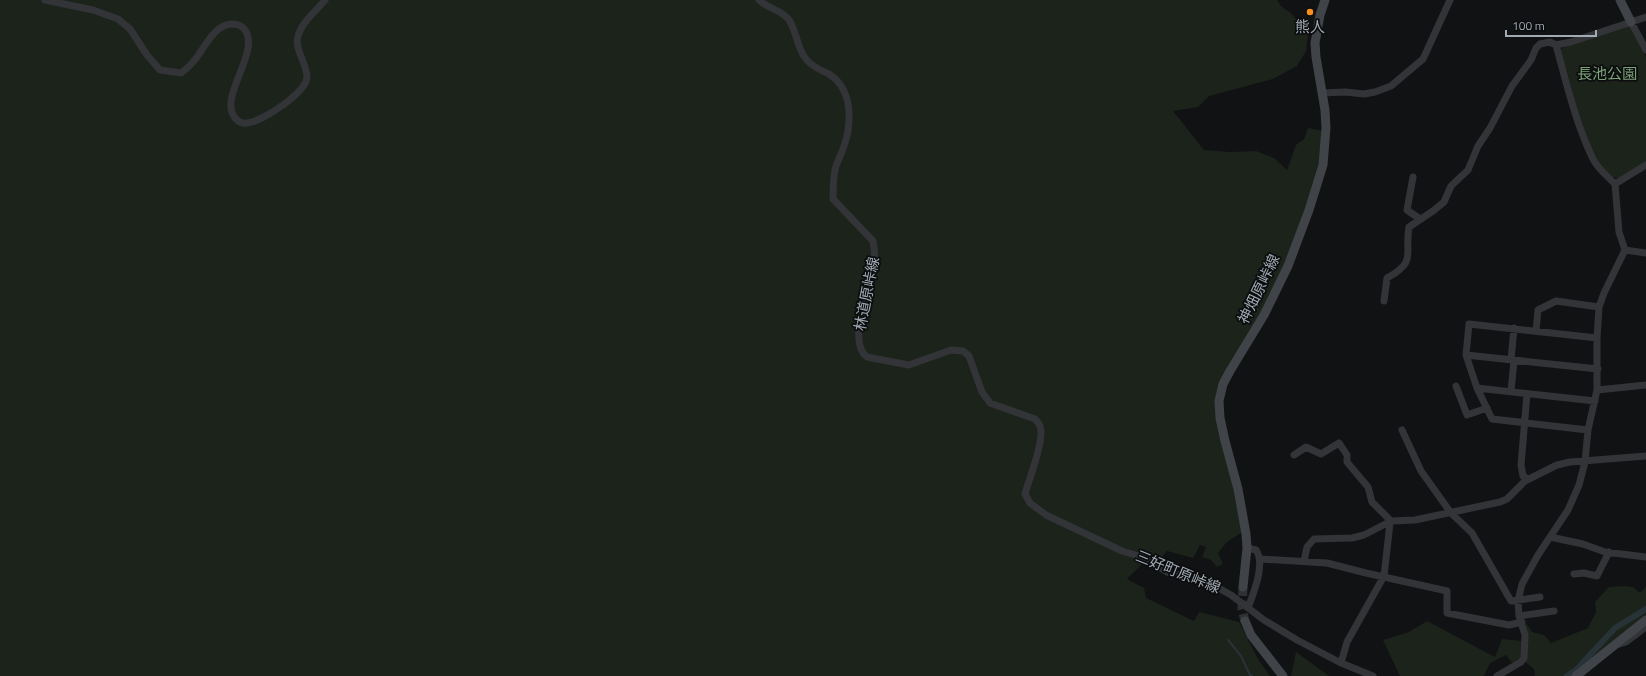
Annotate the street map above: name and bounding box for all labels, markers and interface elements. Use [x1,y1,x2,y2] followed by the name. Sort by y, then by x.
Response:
[1305,7,1315,17] marker: 熊人
[1506,12,1596,38] scale bar
[1295,15,1325,38] place label: 熊人
[1512,16,1545,35] text: 100 m
[1577,62,1637,85] park label: 長池公園
[1232,250,1285,328] street label: 神畑原峠線
[848,255,885,333] street label: 林道原峠線
[1132,544,1224,599] street label: 三好町原峠線

